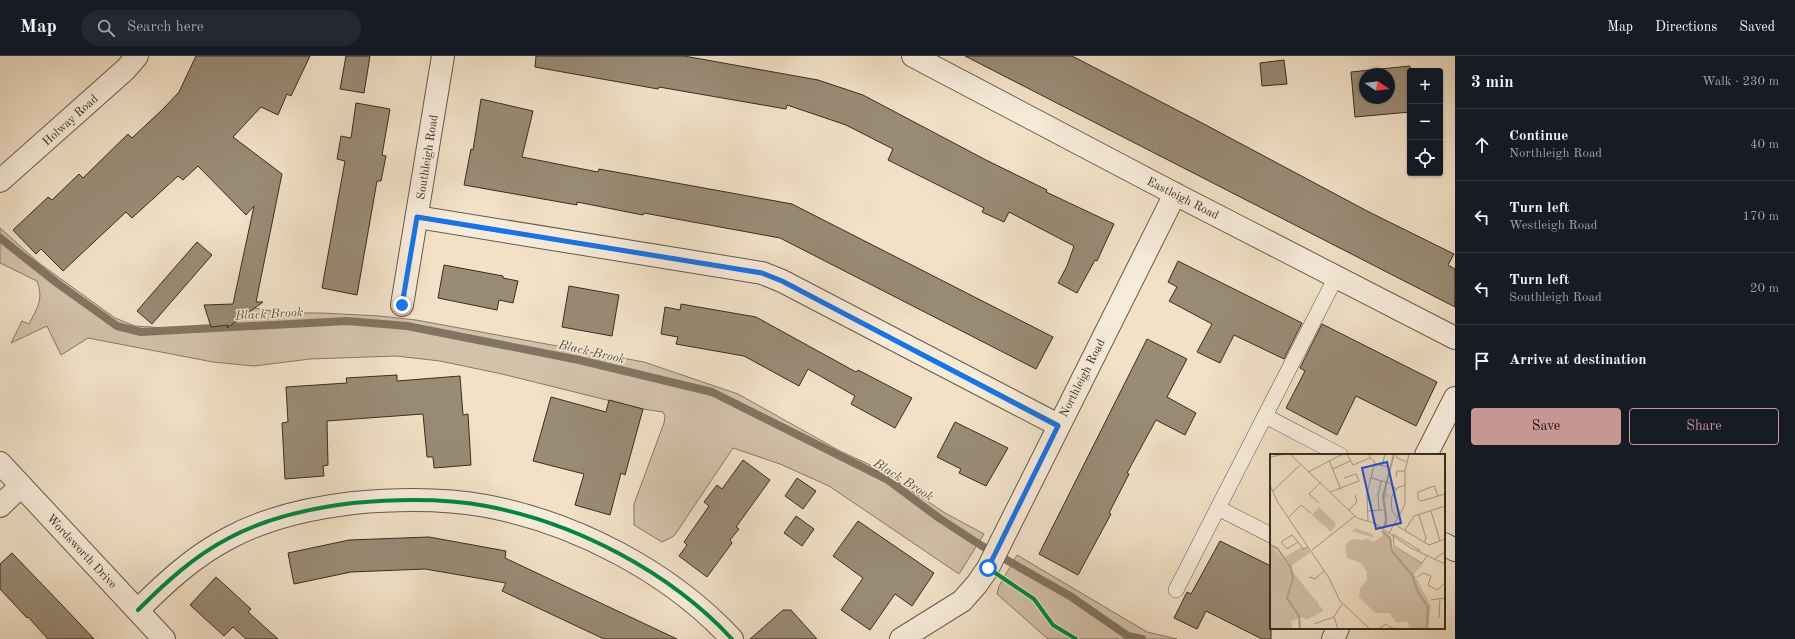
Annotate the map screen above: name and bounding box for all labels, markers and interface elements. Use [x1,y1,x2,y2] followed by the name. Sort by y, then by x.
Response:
[81,10,361,46] search box
[95,17,117,39] icon: search
[20,18,57,37] text: Map
[127,20,204,35] text: Search here
[1607,20,1633,34] text: Map
[1655,20,1717,34] text: Directions
[1739,20,1775,34] text: Saved
[1359,68,1395,104] north arrow
[1407,68,1443,176] map controls
[1407,68,1443,104] button: +
[1471,74,1514,91] text: 3 min
[1702,75,1779,88] text: Walk · 230 m
[41,93,101,149] street label: Holway Road
[1407,104,1443,140] button: −
[415,114,441,200] street label: Southleigh Road
[1509,129,1568,144] text: Continue
[1471,134,1493,156] icon: ahead
[1750,138,1779,151] text: 40 m
[1407,140,1443,176] button: locate
[1509,147,1602,160] text: Northleigh Road
[1145,176,1220,222] street label: Eastleigh Road
[1509,201,1569,216] text: Turn left
[1471,206,1493,228] icon: left
[1742,210,1779,223] text: 170 m
[1509,219,1598,232] text: Westleigh Road
[1509,273,1569,288] text: Turn left
[1471,278,1493,300] icon: left
[1750,282,1779,295] text: 20 m
[1509,291,1602,304] text: Southleigh Road
[393,296,411,314] route end
[234,306,303,323] water label: Black Brook
[1058,337,1108,419] street label: Northleigh Road
[556,338,626,366] water label: Black Brook
[1471,350,1493,372] icon: arrive
[1509,353,1647,368] text: Arrive at destination
[1471,408,1621,445] button: Save
[1629,408,1779,445] button: Share
[1270,454,1445,629] inset map
[870,456,936,504] water label: Black Brook
[44,512,119,591] street label: Wordsworth Drive
[979,559,997,577] route start

